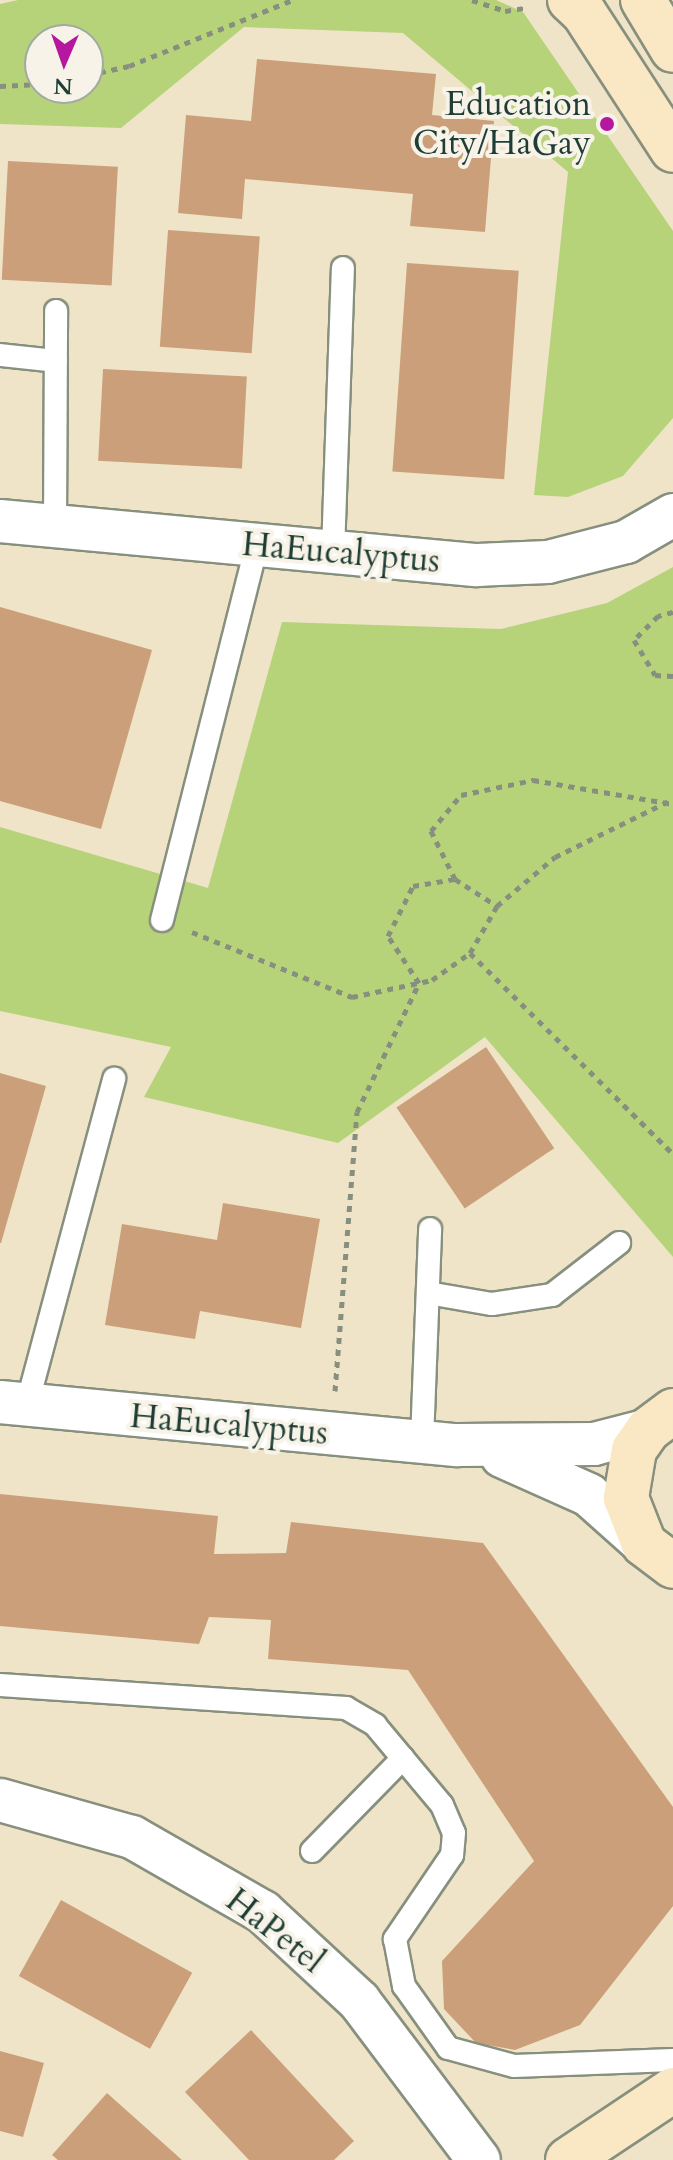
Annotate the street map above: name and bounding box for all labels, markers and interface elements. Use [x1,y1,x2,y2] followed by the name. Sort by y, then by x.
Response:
[24,24,104,104] north arrow
[53,71,73,101] text: N
[413,84,591,164] place label: Education City/HaGay
[598,115,616,133] marker: Education City/HaGay
[240,524,442,582] street label: HaEucalyptus
[128,1396,330,1454] street label: HaEucalyptus
[218,1880,332,1982] street label: HaPetel

